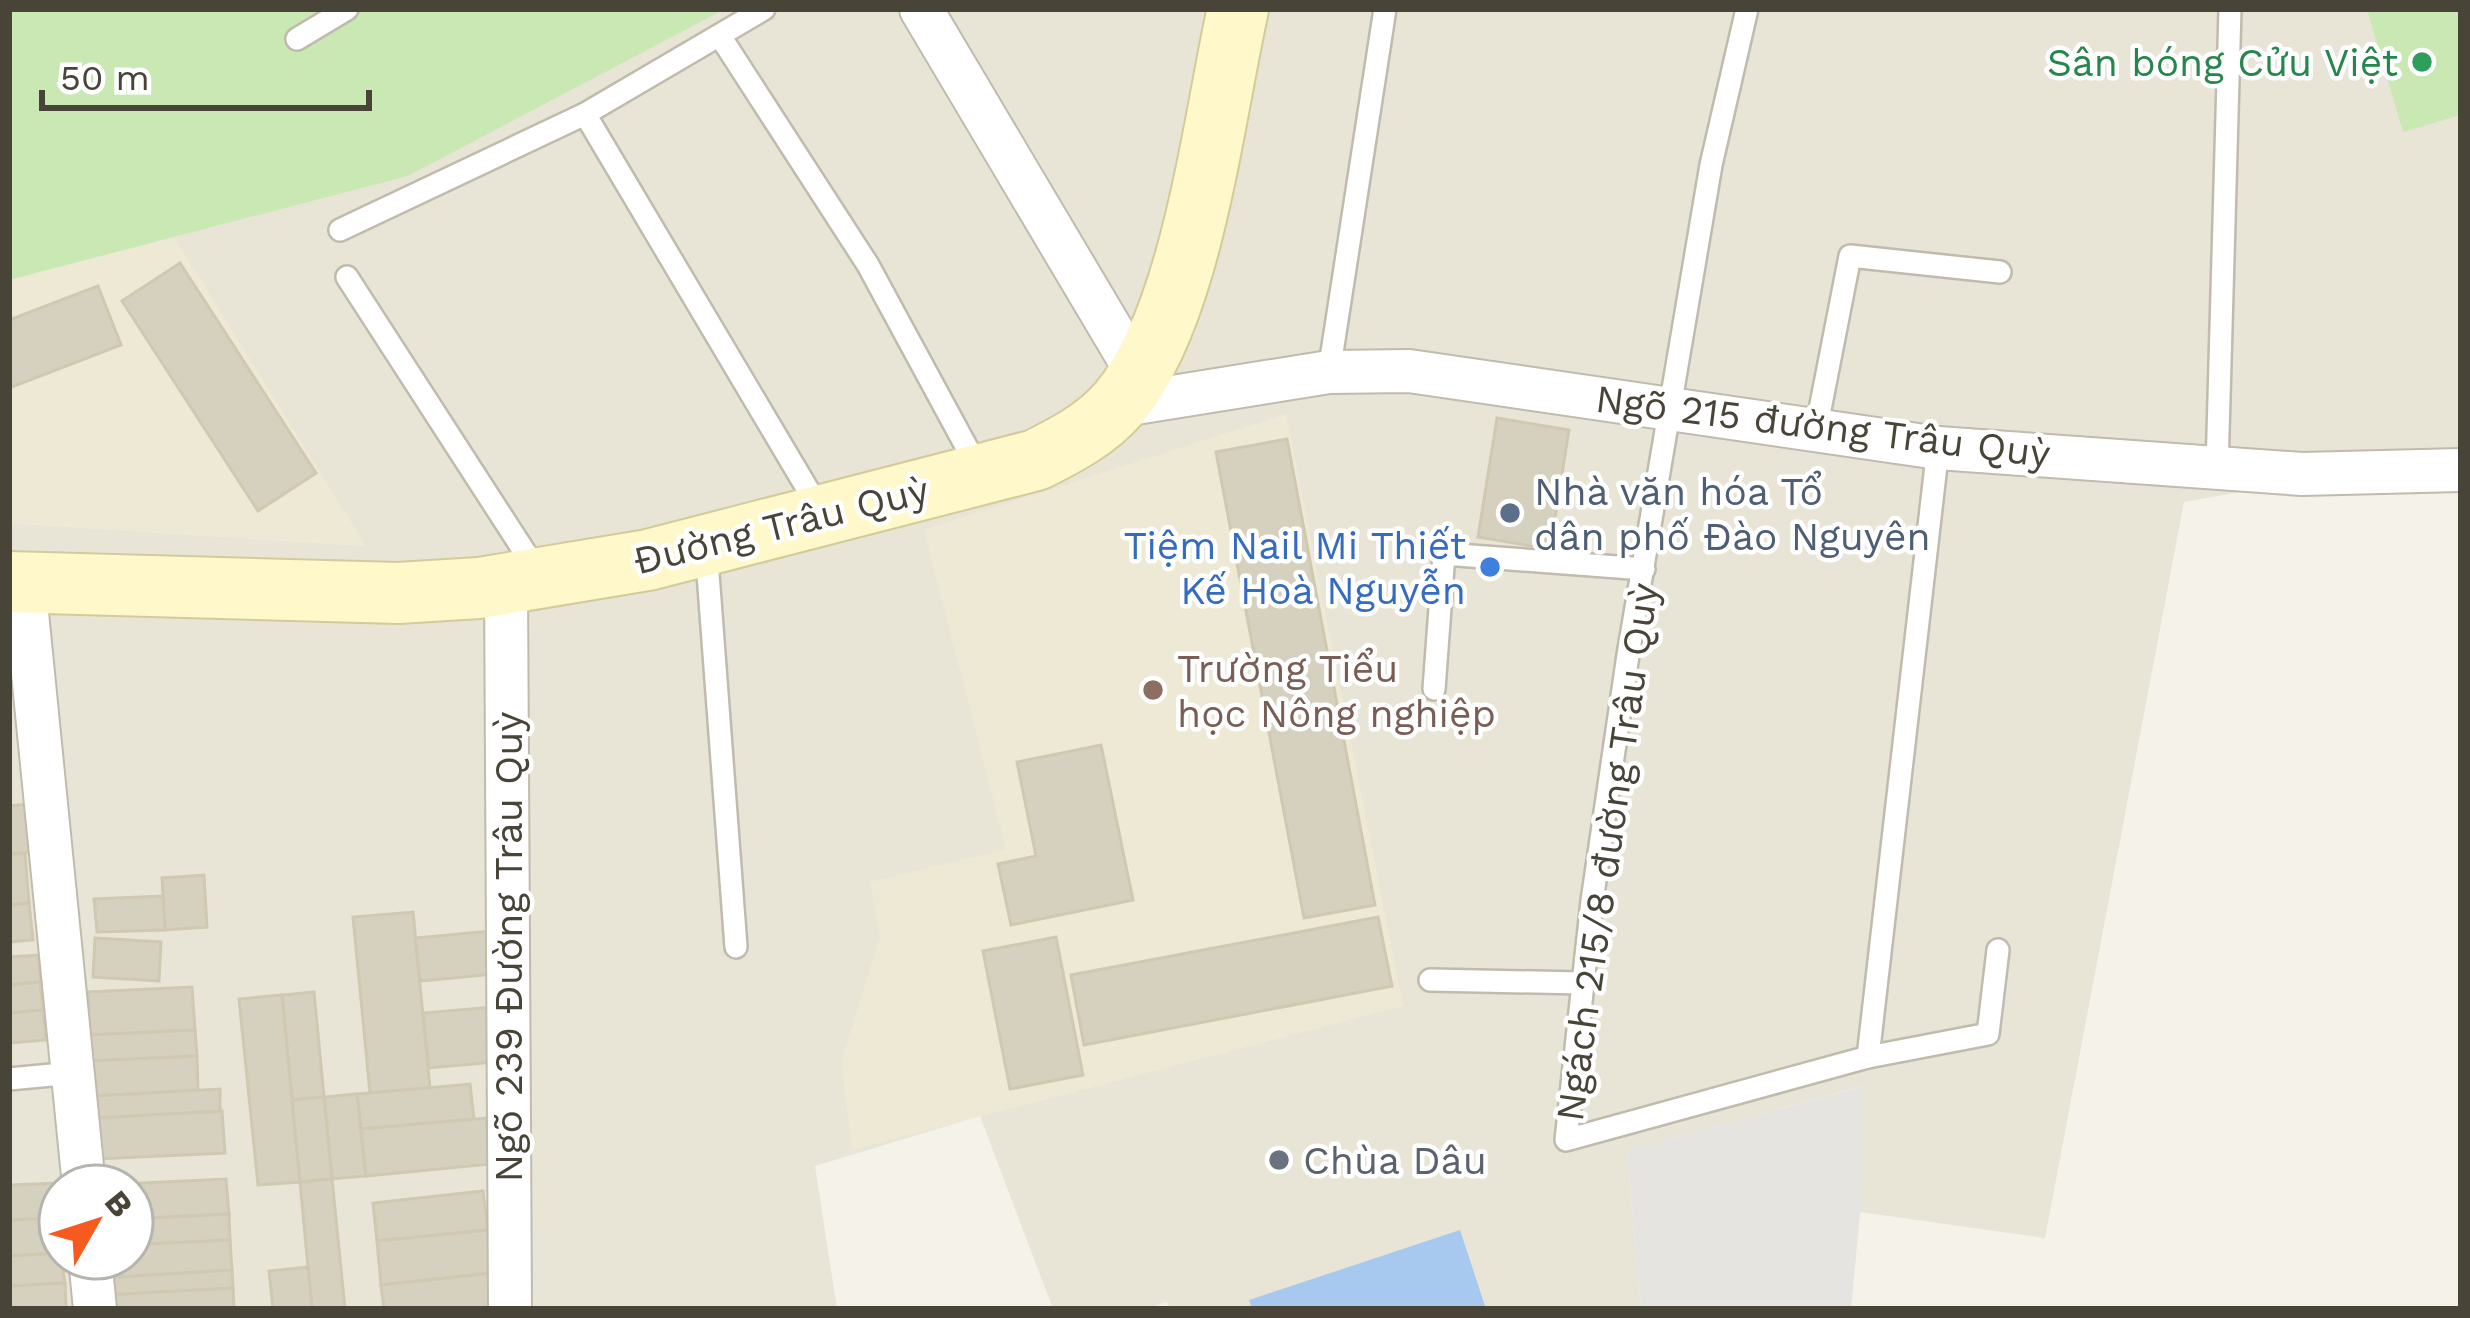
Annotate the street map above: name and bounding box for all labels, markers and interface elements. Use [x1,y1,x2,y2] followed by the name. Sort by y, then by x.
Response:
[42,36,369,110] scale bar
[2047,40,2398,85] place label: Sân bóng Cửu Việt
[2409,49,2435,75] marker: Sân bóng Cửu Việt
[60,57,150,99] text: 50 m
[1593,376,2053,476] street label: Ngõ 215 đường Trâu Quỳ
[629,467,933,583] street label: Đường Trâu Quỳ
[1534,469,1931,559] place label: Nhà văn hóa Tổ dân phố Đào Nguyên
[1497,500,1523,526] marker: Nhà văn hóa Tổ dân phố Đào Nguyên
[1124,523,1466,613] place label: Tiệm Nail Mi Thiết Kế Hoà Nguyễn
[1477,554,1503,580] marker: Tiệm Nail Mi Thiết Kế Hoà Nguyễn
[1547,580,1667,1124] street label: Ngách 215/8 đường Trâu Quỳ
[1177,646,1496,736] place label: Trường Tiểu học Nông nghiệp
[1140,677,1166,703] marker: Trường Tiểu học Nông nghiệp
[486,712,531,1182] street label: Ngõ 239 Đường Trâu Quỳ
[1303,1138,1487,1183] place label: Chùa Dâu
[1266,1147,1292,1173] marker: Chùa Dâu
[36,1162,156,1282] north arrow
[97,1182,141,1224] text: B

